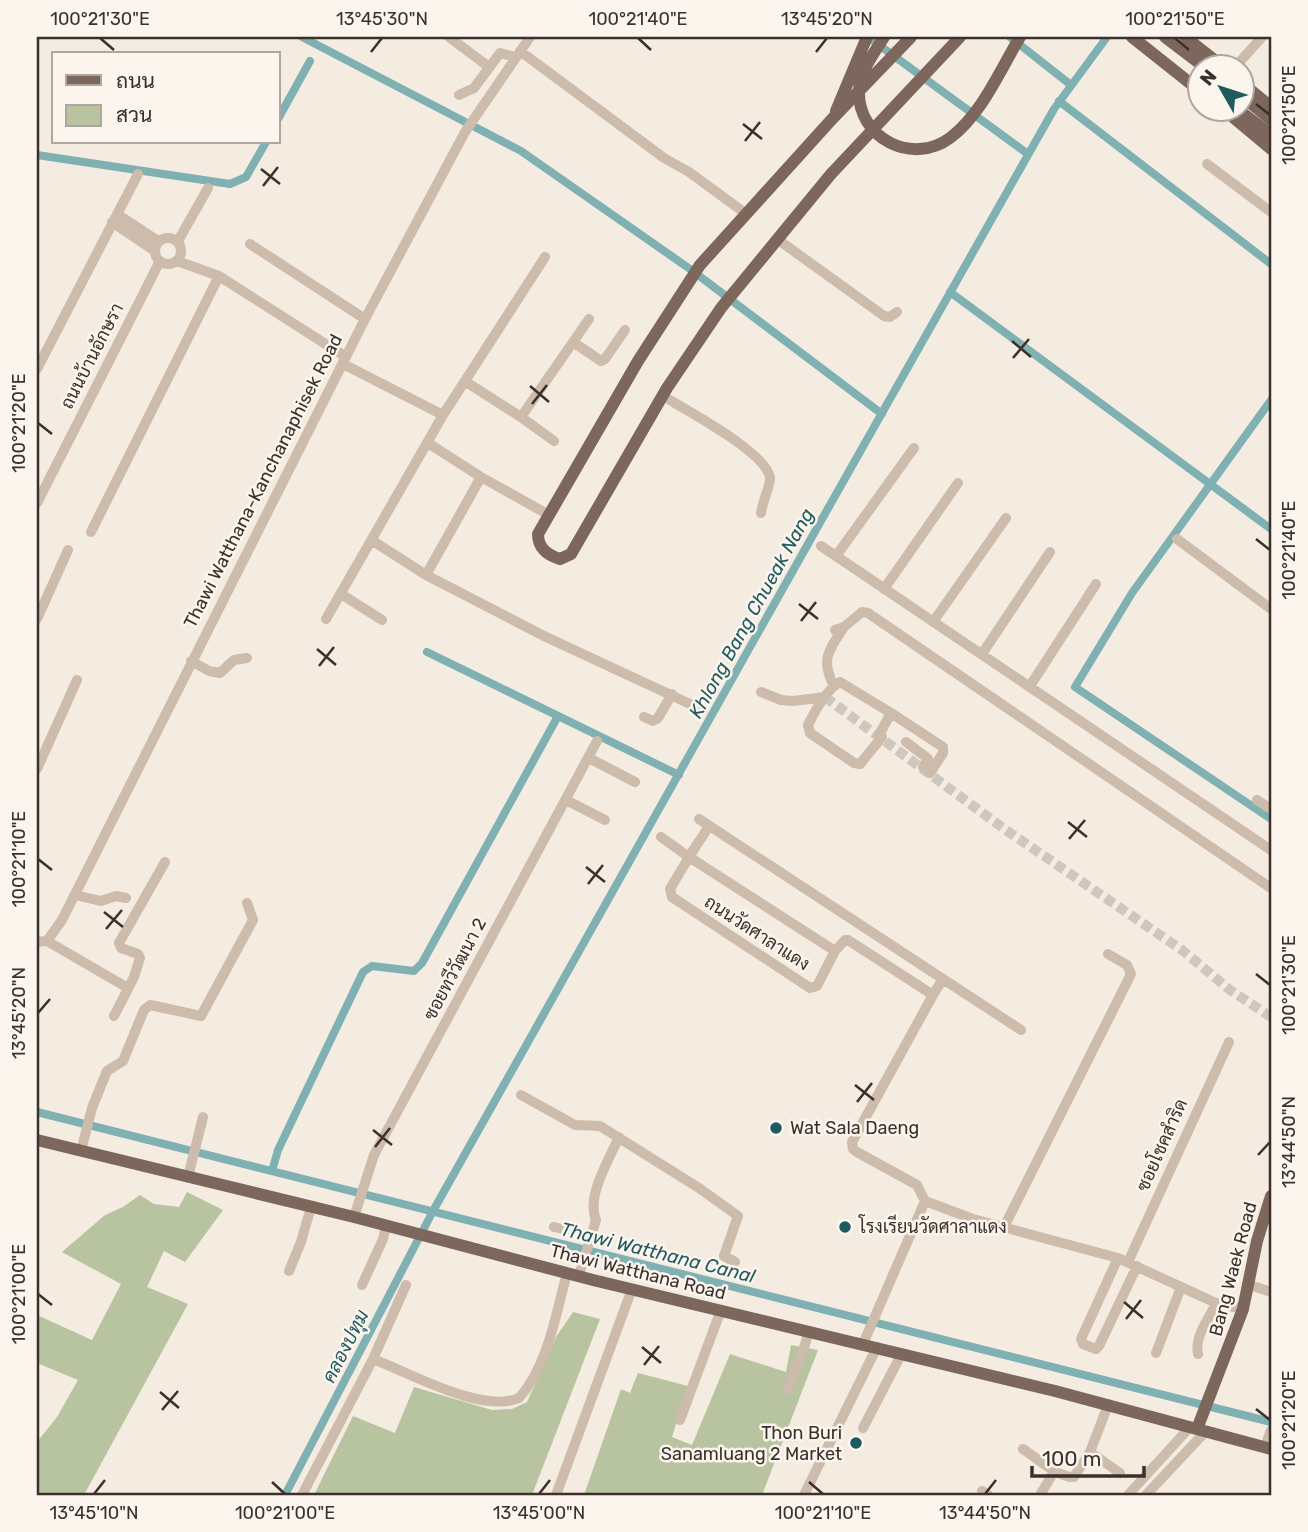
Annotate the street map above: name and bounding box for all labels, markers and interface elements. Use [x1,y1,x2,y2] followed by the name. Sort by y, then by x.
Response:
[50,8,150,30] text: 100°21'30"E
[336,8,428,30] text: 13°45'30"N
[588,8,688,30] text: 100°21'40"E
[781,8,873,30] text: 13°45'20"N
[1125,8,1225,30] text: 100°21'50"E
[52,52,280,144] legend
[1186,52,1256,122] north arrow
[1195,65,1221,90] text: N
[1278,65,1300,165] text: 100°21'50"E
[116,68,155,93] text: ถนน
[116,102,152,127] text: สวน
[55,299,128,413] street label: ถนนบ้านอักษรา
[179,330,347,632] street label: Thawi Watthana-Kanchanaphisek Road
[8,373,30,473] text: 100°21'20"E
[1278,500,1300,600] text: 100°21'40"E
[684,504,819,722] water label: Khlong Bang Chueak Nang
[8,811,30,907] text: 100°21'10"E
[700,891,814,975] street label: ถนนวัดศาลาแดง
[417,913,491,1024] street label: ซอยทวีวัฒนา 2
[1278,935,1300,1035] text: 100°21'30"E
[8,967,30,1059] text: 13°45'20"N
[1130,1094,1192,1195] street label: ซอยโชคสำริด
[1278,1096,1300,1188] text: 13°44'50"N
[790,1117,919,1139] place label: Wat Sala Daeng
[768,1120,784,1136] marker: Wat Sala Daeng
[1205,1200,1261,1338] street label: Bang Waek Road
[858,1214,1007,1238] place label: โรงเรียนวัดศาลาแดง
[558,1217,758,1288] water label: Thawi Watthana Canal
[837,1219,853,1235] marker: โรงเรียนวัดศาลาแดง
[548,1239,728,1305] street label: Thawi Watthana Road
[8,1244,30,1344] text: 100°21'00"E
[317,1306,375,1387] water label: คลองปทุม
[1278,1370,1300,1470] text: 100°21'20"E
[661,1422,842,1465] place label: Thon Buri Sanamluang 2 Market
[1032,1434,1144,1478] scale bar
[848,1435,864,1451] marker: Thon Buri Sanamluang 2 Market
[1042,1446,1101,1471] text: 100 m
[50,1502,138,1524] text: 13°45'10"N
[235,1502,335,1524] text: 100°21'00"E
[493,1502,585,1524] text: 13°45'00"N
[775,1502,871,1524] text: 100°21'10"E
[939,1502,1031,1524] text: 13°44'50"N

